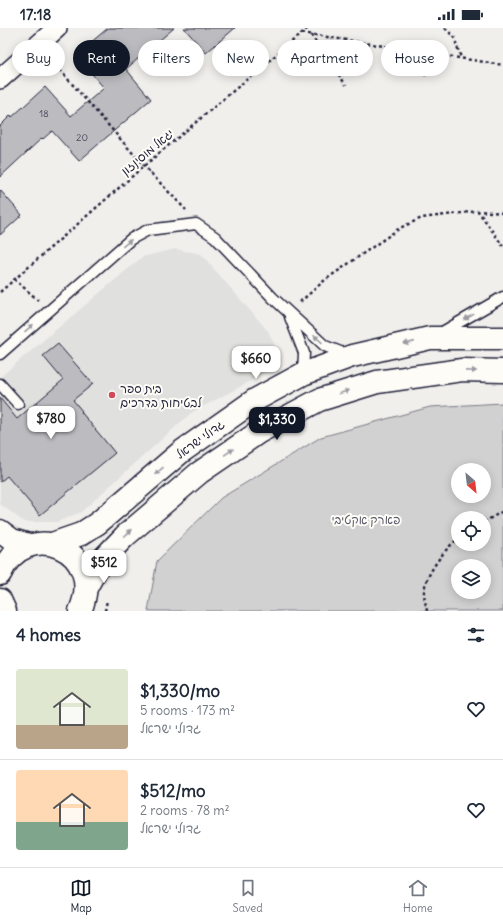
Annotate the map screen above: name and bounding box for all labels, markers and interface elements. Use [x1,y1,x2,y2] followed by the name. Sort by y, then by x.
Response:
[20,5,51,24] text: 17:18
[12,40,65,76] chip: Buy
[73,40,130,76] chip: Rent
[138,40,204,76] chip: Filters
[212,40,269,76] chip: New
[277,40,373,76] chip: Apartment
[381,40,449,76] chip: House
[39,107,49,120] house number: 18
[118,126,176,178] street label: יגאל מוסינזון
[76,131,88,144] house number: 20
[122,238,133,247] one-way arrow
[463,313,475,320] one-way arrow
[24,324,35,333] one-way arrow
[312,335,323,344] one-way arrow
[402,341,415,347] one-way arrow
[232,346,280,380] pin: $660
[241,350,271,367] text: $660
[465,367,477,374] one-way arrow
[120,381,202,410] place label: בית ספר לבטיחות בדרכים
[338,389,350,395] one-way arrow
[107,390,117,400] marker: בית ספר לבטיחות בדרכים
[27,406,75,440] pin: $780
[244,407,310,441] pin: $1,330
[36,410,66,427] text: $780
[258,411,296,428] text: $1,330
[173,416,227,462] street label: גדולי ישראל
[224,448,234,456] one-way arrow
[451,463,491,503] north arrow
[451,463,491,599] map controls
[154,466,164,475] one-way arrow
[451,511,491,551] button: locate
[332,512,400,528] park label: פארק אקטיבי
[123,529,133,538] one-way arrow
[80,550,128,584] pin: $512
[91,554,117,571] text: $512
[451,559,491,599] button: layers
[16,624,81,646] text: 4 homes
[465,624,487,646] icon: filters
[140,680,220,702] text: $1,330/mo
[48,685,96,733] icon: home
[465,698,487,720] icon: heart
[140,702,235,719] text: 5 rooms · 173 m²
[140,720,201,737] text: גדולי ישראל
[140,780,206,802] text: $512/mo
[48,786,96,834] icon: home
[465,799,487,821] icon: heart
[140,802,230,819] text: 2 rooms · 78 m²
[140,820,201,837] text: גדולי ישראל
[70,877,92,915] tab: Map
[233,877,263,915] tab: Saved
[403,877,433,915] tab: Home

